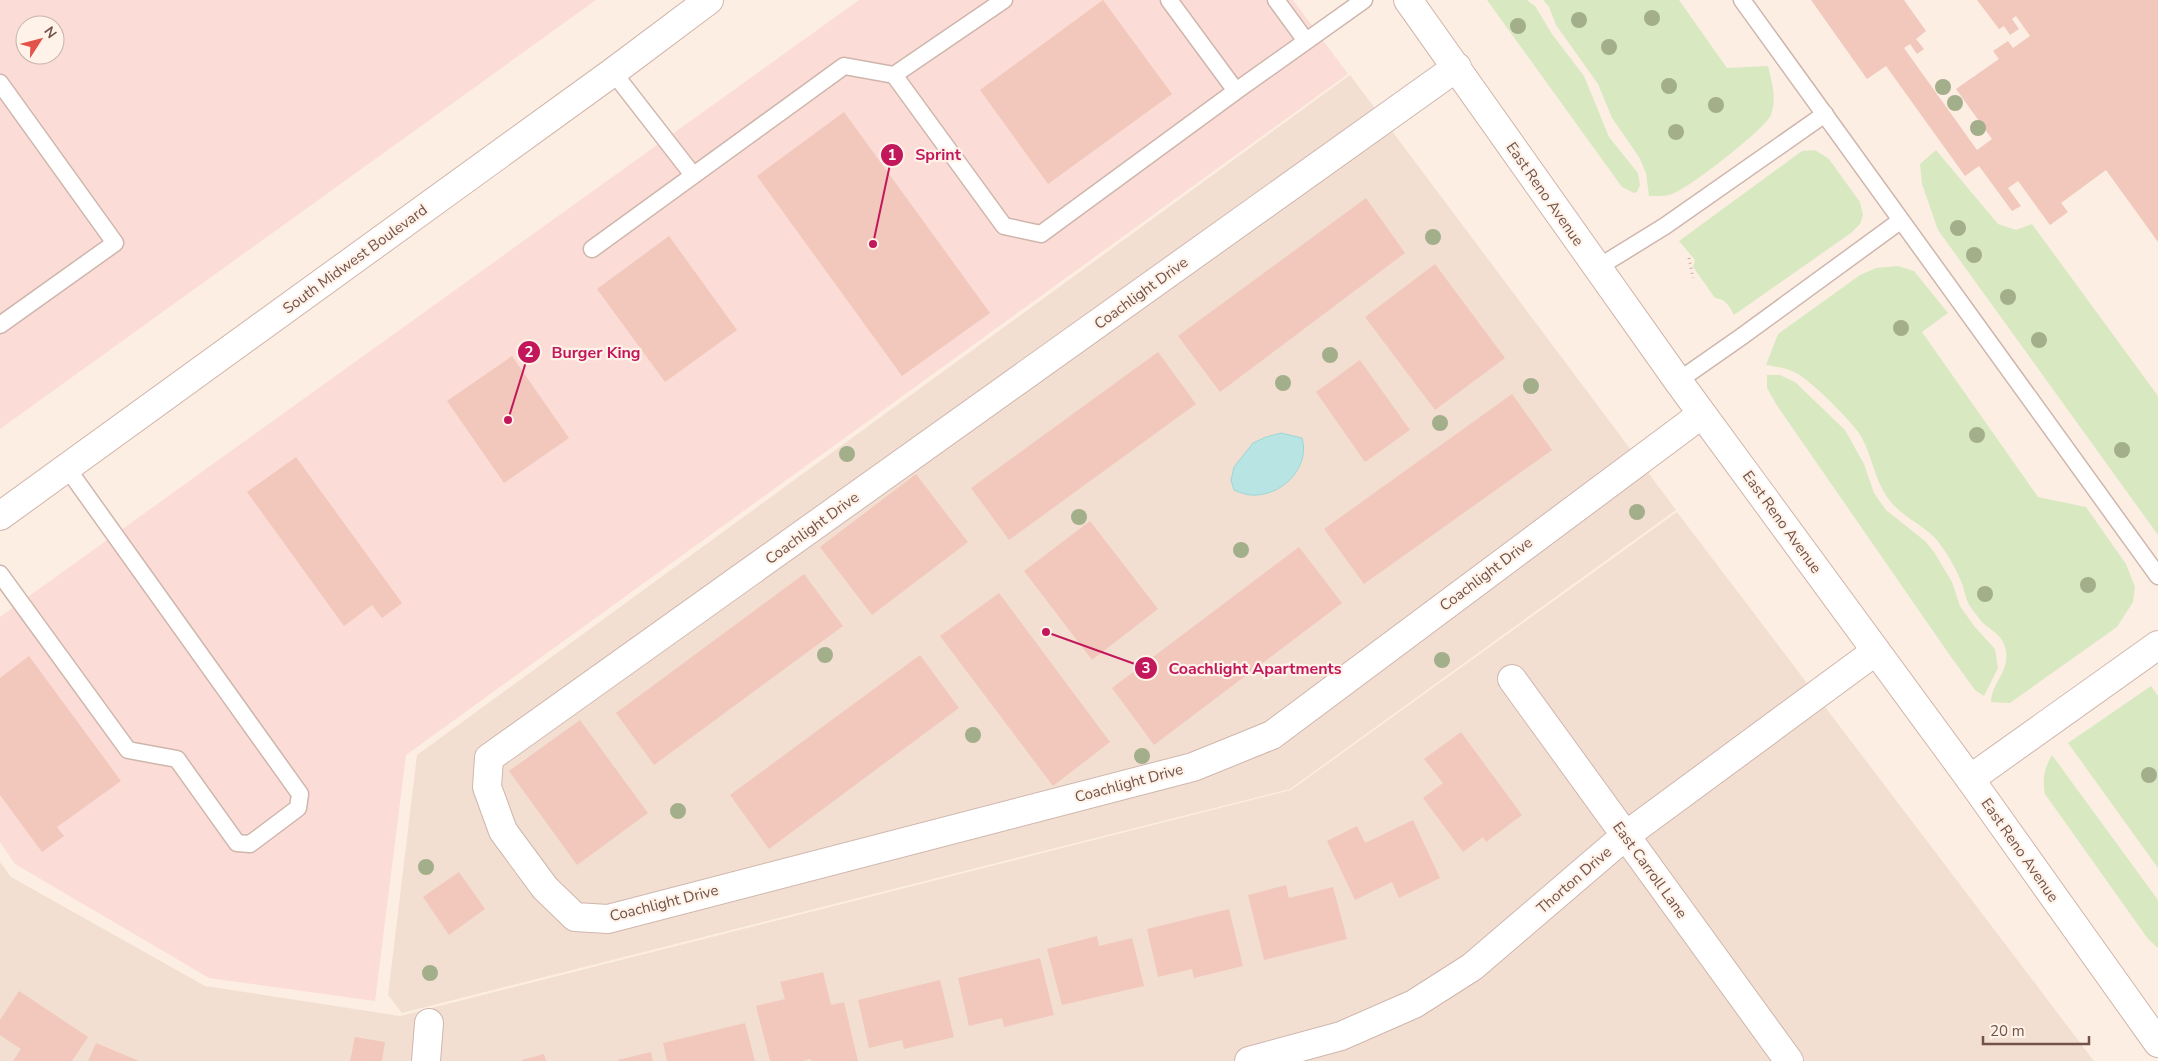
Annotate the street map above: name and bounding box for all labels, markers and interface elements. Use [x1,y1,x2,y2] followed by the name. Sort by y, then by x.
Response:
[15,15,65,65] north arrow
[39,23,61,42] text: N
[1502,138,1588,250] street label: East Reno Avenue
[880,139,970,170] callout: Sprint
[915,144,962,166] text: Sprint
[887,145,897,165] text: 1
[279,200,431,318] street label: South Midwest Boulevard
[1090,252,1192,334] street label: Coachlight Drive
[516,336,650,367] callout: Burger King
[524,342,534,362] text: 2
[551,342,641,364] text: Burger King
[1738,467,1826,577] street label: East Reno Avenue
[761,487,863,569] street label: Coachlight Drive
[1436,533,1536,615] street label: Coachlight Drive
[1134,653,1352,684] callout: Coachlight Apartments
[1141,658,1151,678] text: 3
[1169,658,1342,680] text: Coachlight Apartments
[1073,759,1185,807] street label: Coachlight Drive
[1977,794,2063,906] street label: East Reno Avenue
[1608,818,1692,922] street label: East Carroll Lane
[1532,842,1616,918] street label: Thorton Drive
[608,880,720,926] street label: Coachlight Drive
[1983,1014,2089,1046] scale bar
[1990,1021,2025,1041] text: 20 m

